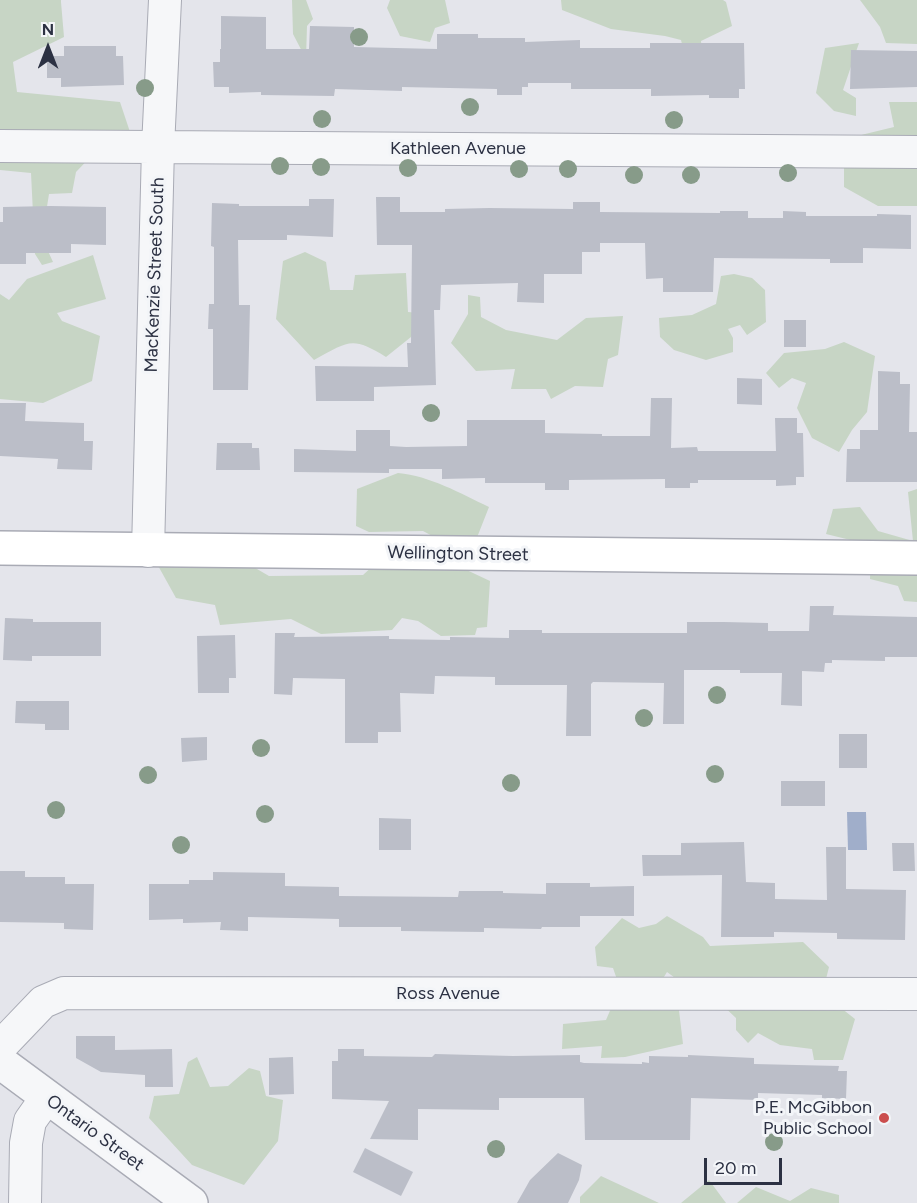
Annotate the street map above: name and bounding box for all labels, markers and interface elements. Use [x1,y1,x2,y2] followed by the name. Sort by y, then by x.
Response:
[18,18,78,78] north arrow
[42,20,54,39] text: N
[390,138,526,160] street label: Kathleen Avenue
[141,177,169,373] street label: MacKenzie Street South
[387,542,529,566] street label: Wellington Street
[396,983,500,1005] street label: Ross Avenue
[42,1090,148,1176] street label: Ontario Street
[755,1097,872,1140] place label: P.E. McGibbon Public School
[877,1111,891,1125] marker: P.E. McGibbon Public School
[707,1146,785,1184] scale bar
[715,1157,756,1179] text: 20 m

